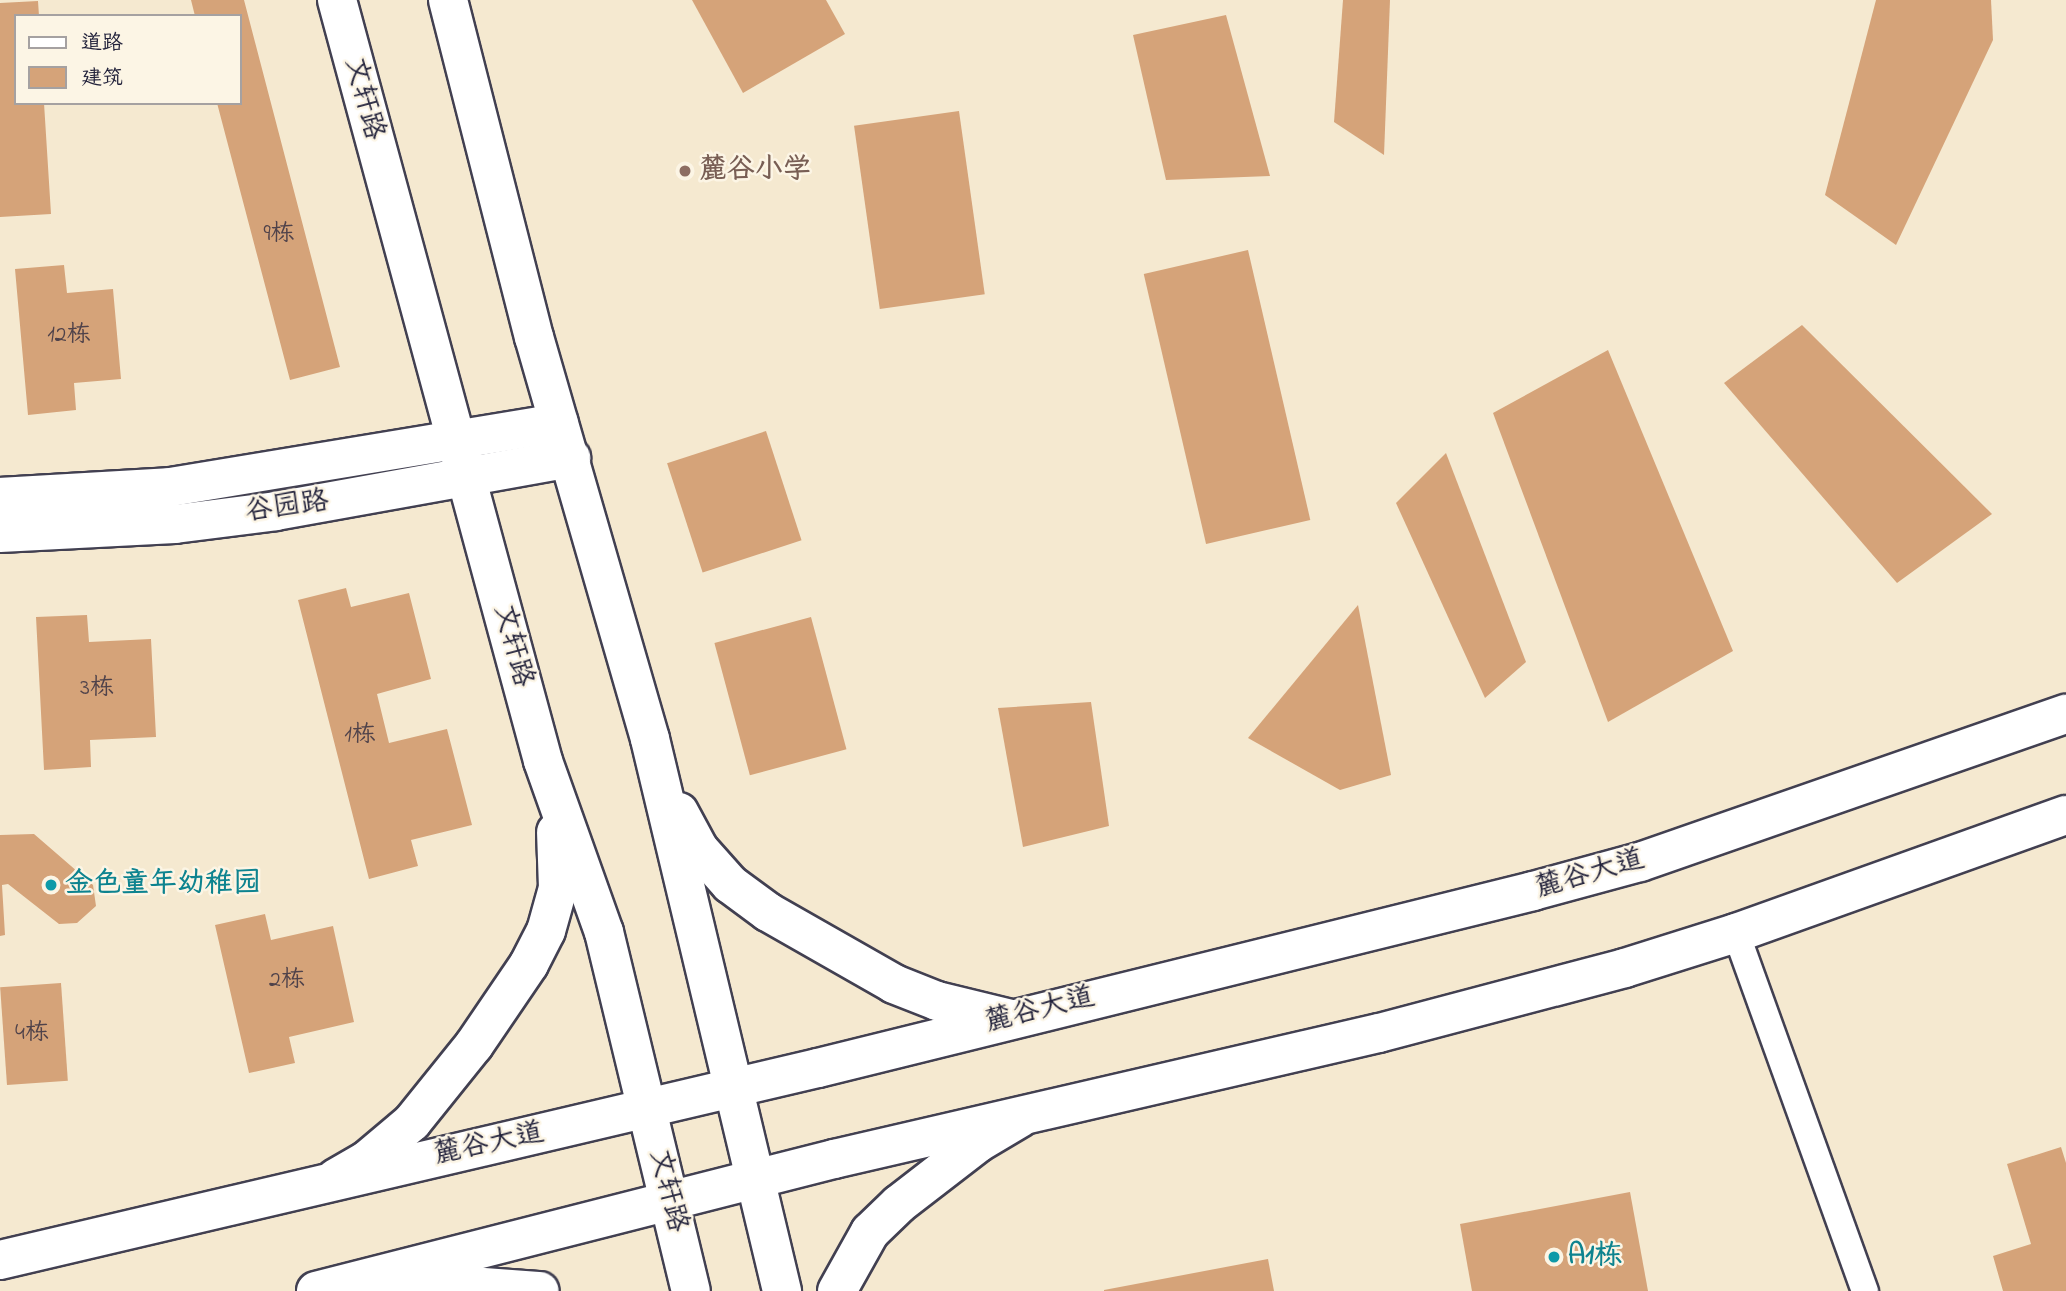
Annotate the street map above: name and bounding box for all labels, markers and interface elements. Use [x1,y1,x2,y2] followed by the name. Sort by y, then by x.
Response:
[14,14,242,105] legend
[81,29,123,59] text: 道路
[336,54,390,144] street label: 文轩路
[81,64,123,94] text: 建筑
[699,154,811,188] place label: 麓谷小学
[677,163,693,179] marker: 麓谷小学
[263,221,295,249] house number: 9栋
[47,322,91,350] house number: 12栋
[243,486,331,530] street label: 谷园路
[485,601,539,691] street label: 文轩路
[80,675,114,703] house number: 3栋
[344,722,376,750] house number: 1栋
[1532,843,1648,907] street label: 麓谷大道
[65,868,261,902] place label: 金色童年幼稚园
[43,877,59,893] marker: 金色童年幼稚园
[269,967,305,995] house number: 2栋
[982,981,1098,1041] street label: 麓谷大道
[15,1020,49,1048] house number: 4栋
[431,1117,547,1173] street label: 麓谷大道
[641,1146,693,1236] street label: 文轩路
[1568,1240,1622,1274] place label: A1栋
[1546,1249,1562,1265] marker: A1栋

